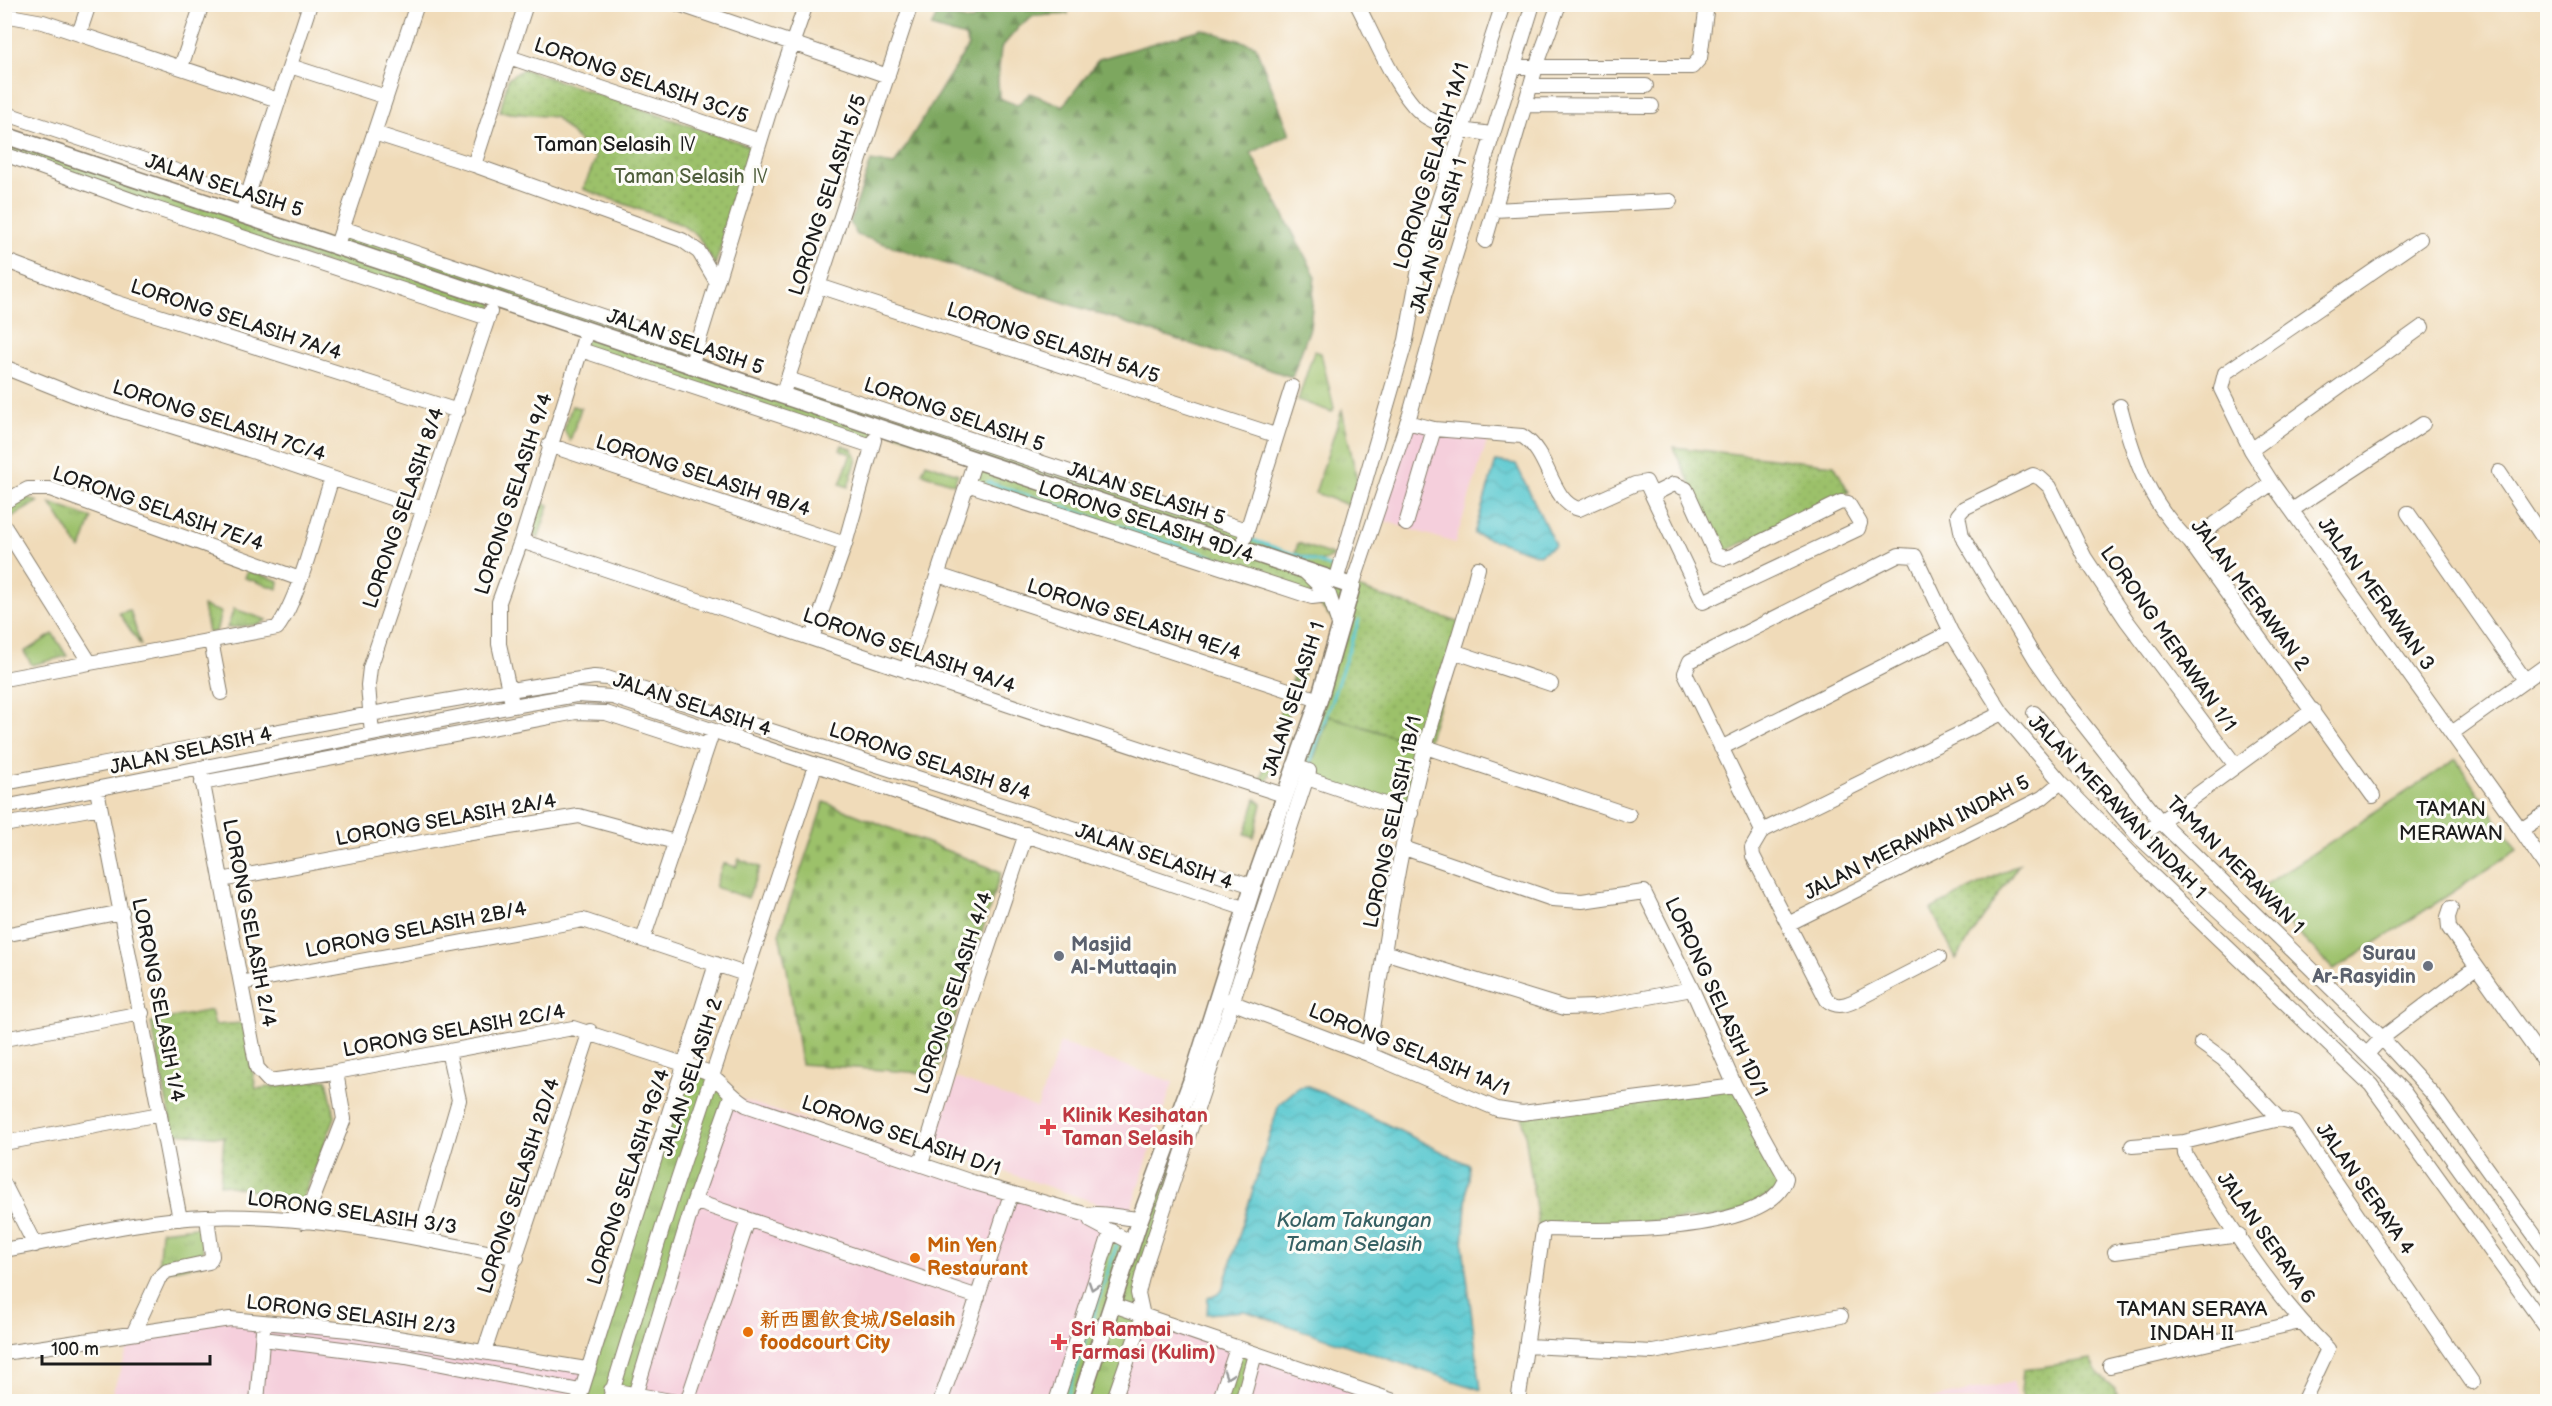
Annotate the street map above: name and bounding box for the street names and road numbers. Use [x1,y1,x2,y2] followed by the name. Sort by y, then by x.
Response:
[531,33,751,129] street label: LORONG SELASIH 3C/5
[1389,60,1475,272] street label: LORONG SELASIH 1A/1
[784,91,872,299] street label: LORONG SELASIH 5/5
[142,149,306,223] street label: JALAN SELASIH 5
[1405,155,1473,317] street label: JALAN SELASIH 1
[127,274,345,366] street label: LORONG SELASIH 7A/4
[944,297,1162,389] street label: LORONG SELASIH 5A/5
[603,304,767,380] street label: JALAN SELASIH 5
[861,373,1047,457] street label: LORONG SELASIH 5
[109,375,329,467] street label: LORONG SELASIH 7C/4
[470,390,558,598] street label: LORONG SELASIH 9/4
[358,404,450,612] street label: LORONG SELASIH 8/4
[593,430,813,522] street label: LORONG SELASIH 9B/4
[1064,457,1228,531] street label: JALAN SELASIH 5
[49,462,267,556] street label: LORONG SELASIH 7E/4
[1035,476,1257,568] street label: LORONG SELASIH 9D/4
[2312,513,2440,675] street label: JALAN MERAWAN 3
[2185,515,2315,675] street label: JALAN MERAWAN 2
[2095,542,2241,736] street label: LORONG MERAWAN 1/1
[1024,574,1244,666] street label: LORONG SELASIH 9E/4
[800,603,1018,699] street label: LORONG SELASIH 9A/4
[1258,619,1330,779] street label: JALAN SELASIH 1
[610,668,774,742] street label: JALAN SELASIH 4
[2023,710,2211,904] street label: JALAN MERAWAN INDAH 1
[1359,714,1427,930] street label: LORONG SELASIH 1B/1
[826,718,1034,806] street label: LORONG SELASIH 8/4
[108,722,274,780] street label: JALAN SELASIH 4
[1800,771,2034,905] street label: JALAN MERAWAN INDAH 5
[334,789,558,851] street label: LORONG SELASIH 2A/4
[2161,791,2309,939] street label: TAMAN MERAWAN 1
[217,817,281,1029] street label: LORONG SELASIH 2/4
[1072,819,1236,895] street label: JALAN SELASIH 4
[910,889,998,1097] street label: LORONG SELASIH 4/4
[1659,894,1773,1100] street label: LORONG SELASIH 1D/1
[126,896,190,1104] street label: LORONG SELASIH 1/4
[303,897,529,963] street label: LORONG SELASIH 2B/4
[654,995,728,1159] street label: JALAN SELASIH 2
[1305,999,1513,1101] street label: LORONG SELASIH 1A/1
[341,1000,567,1062] street label: LORONG SELASIH 2C/4
[583,1066,675,1288] street label: LORONG SELASIH 9G/4
[473,1075,565,1297] street label: LORONG SELASIH 2D/4
[798,1091,1004,1181] street label: LORONG SELASIH D/1
[2311,1119,2419,1259] street label: JALAN SERAYA 4
[2212,1168,2320,1308] street label: JALAN SERAYA 6
[246,1186,458,1240] street label: LORONG SELASIH 3/3
[245,1290,457,1340] street label: LORONG SELASIH 2/3

